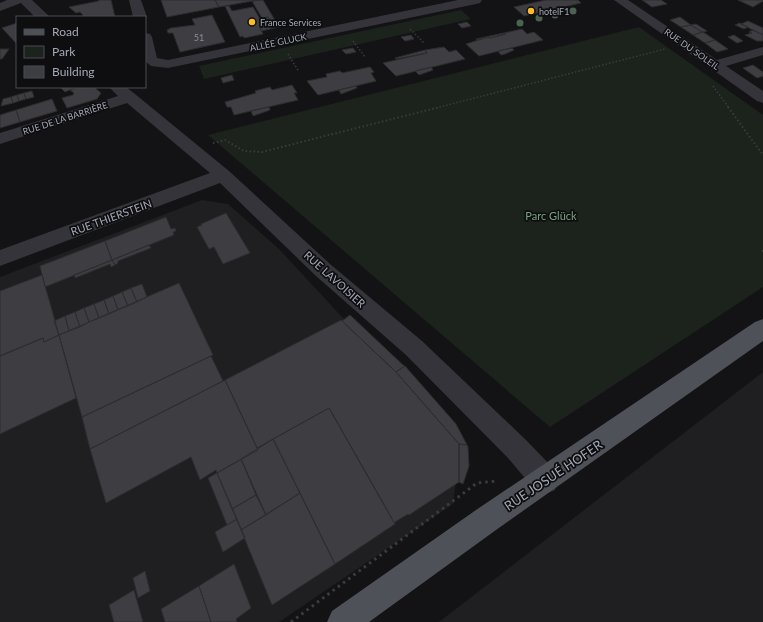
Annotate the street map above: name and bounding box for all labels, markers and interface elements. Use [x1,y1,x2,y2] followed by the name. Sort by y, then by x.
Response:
[526,6,536,16] marker: hotelF1
[539,6,569,17] place label: hotelF1
[16,16,146,88] legend
[247,17,257,27] marker: France Services
[260,17,321,28] place label: France Services
[52,24,79,39] text: Road
[662,26,722,72] street label: RUE DU SOLEIL
[249,31,307,53] street label: ALLÉE GLUCK
[194,32,204,43] house number: 51
[52,44,76,59] text: Park
[52,64,95,79] text: Building
[21,99,109,137] street label: RUE DE LA BARRIÈRE
[69,196,153,238] street label: RUE THIERSTEIN
[525,209,577,222] park label: Parc Glück
[302,248,368,310] street label: RUE LAVOISIER
[501,436,606,514] street label: RUE JOSUÉ HOFER

